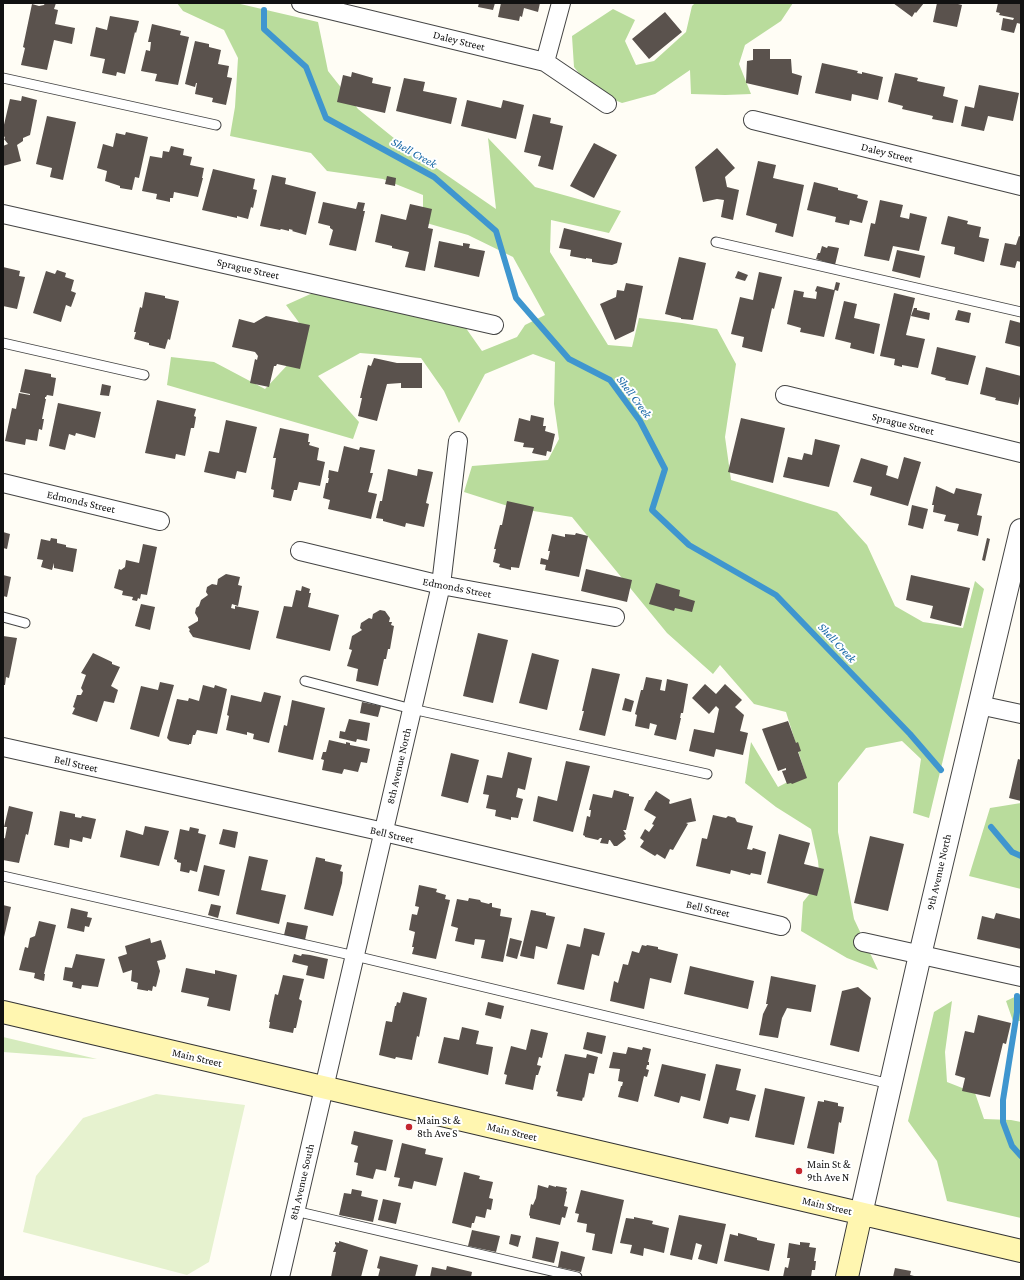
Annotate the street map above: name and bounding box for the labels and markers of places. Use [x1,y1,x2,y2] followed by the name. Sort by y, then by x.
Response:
[417,1114,461,1140] place label: Main St & 8th Ave S
[404,1122,414,1132] marker: Main St & 8th Ave S
[807,1158,851,1184] place label: Main St & 9th Ave N
[794,1166,804,1176] marker: Main St & 9th Ave N

